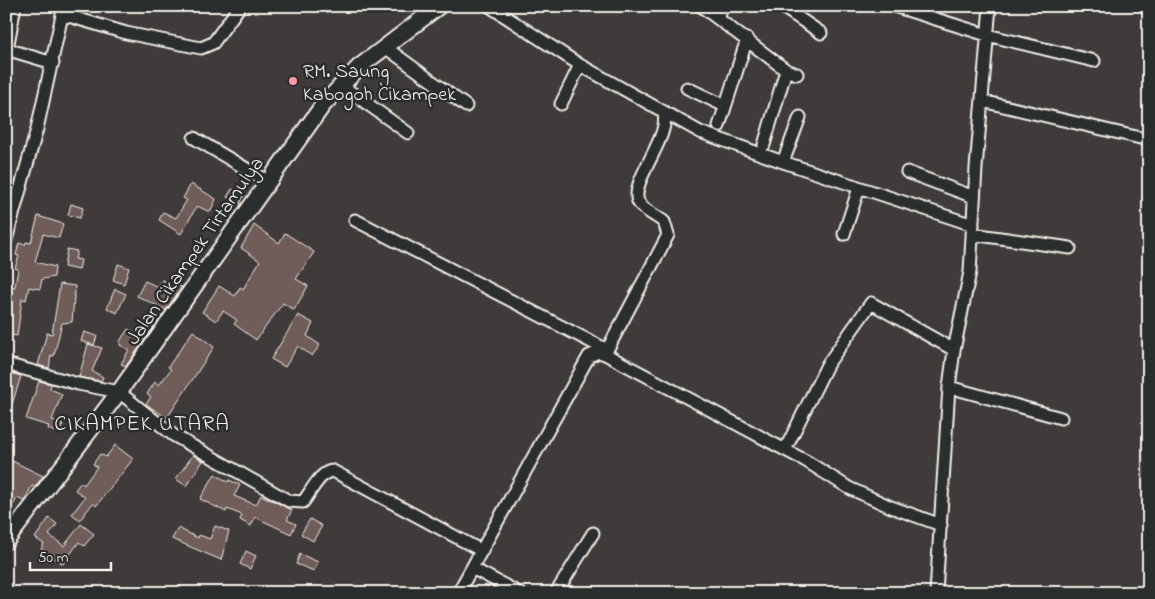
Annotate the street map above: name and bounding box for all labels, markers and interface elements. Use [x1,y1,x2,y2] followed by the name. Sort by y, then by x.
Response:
[303,58,456,111] place label: RM. Saung Kabogoh Cikampek
[287,75,299,87] marker: RM. Saung Kabogoh Cikampek
[120,151,272,351] street label: Jalan Cikampek Tirtamulya
[54,409,230,441] district label: CIKAMPEK UTARA
[30,539,111,571] scale bar
[38,547,69,569] text: 50 m

